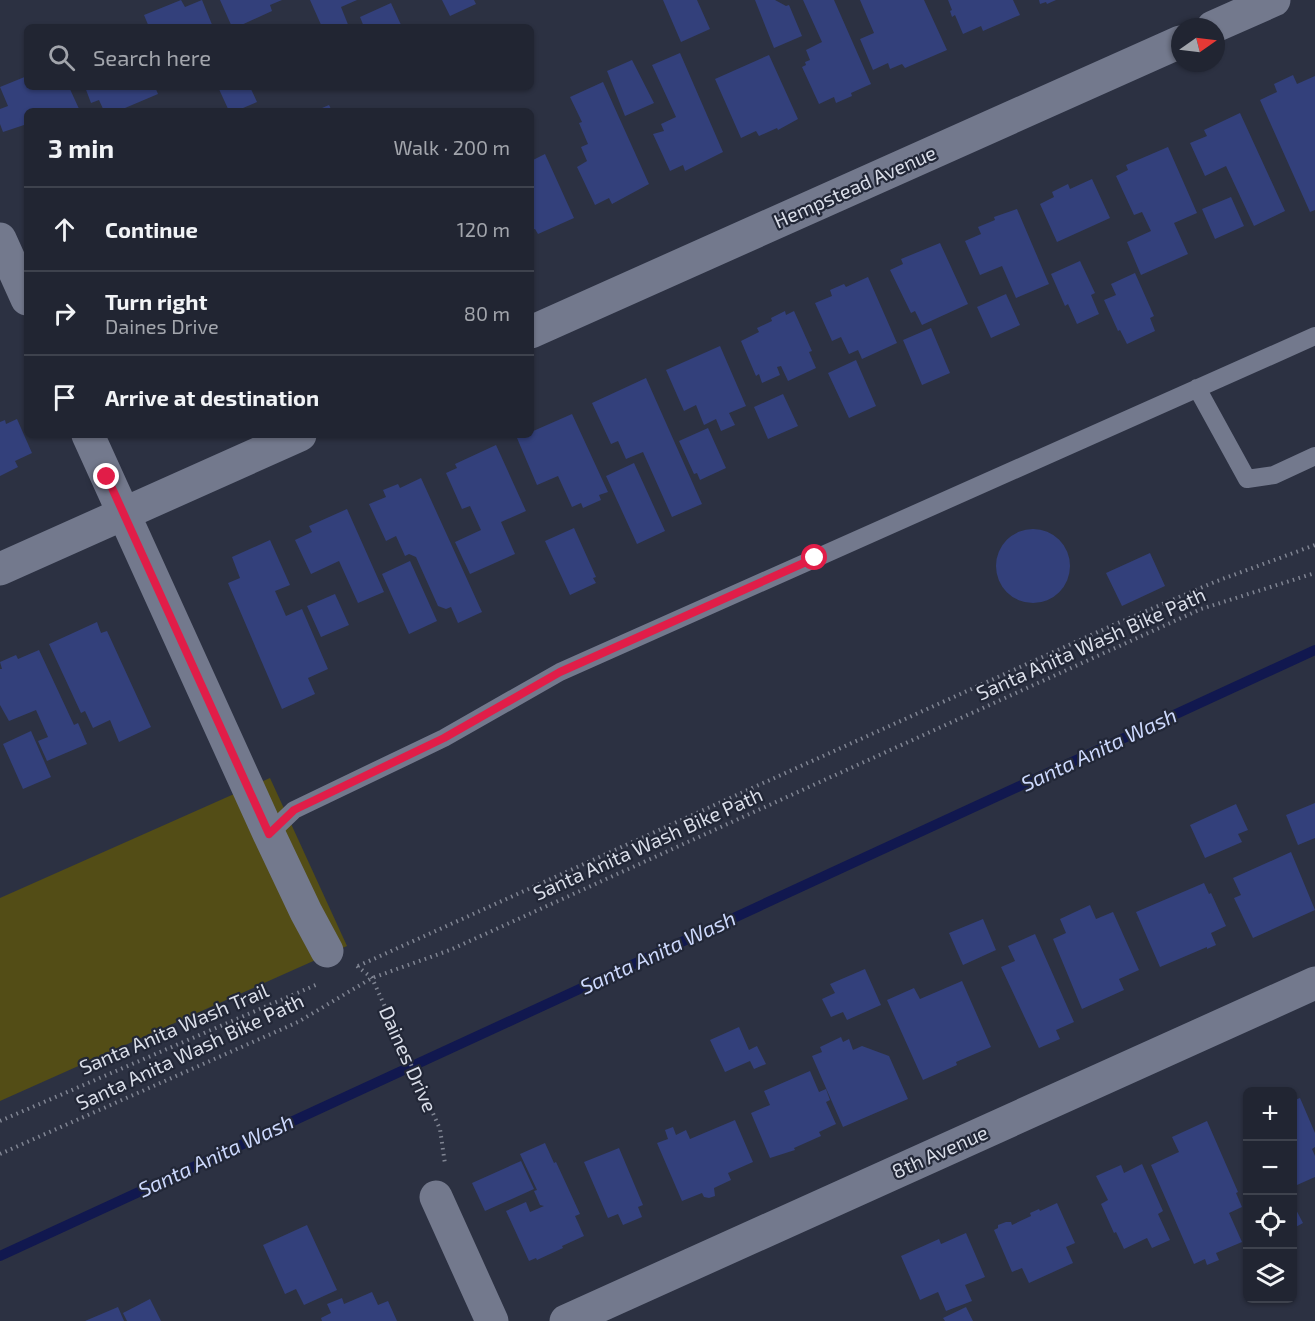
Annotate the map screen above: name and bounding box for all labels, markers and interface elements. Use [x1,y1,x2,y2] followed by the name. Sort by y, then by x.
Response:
[1171,18,1225,72] north arrow
[24,24,534,90] search box
[45,41,78,74] icon: search
[93,44,211,70] text: Search here
[48,132,114,163] text: 3 min
[393,135,510,159] text: Walk · 200 m
[770,139,939,233] street label: Hempstead Avenue
[48,213,81,246] icon: ahead
[105,216,198,242] text: Continue
[457,217,510,241] text: 120 m
[105,288,207,314] text: Turn right
[48,297,81,330] icon: right
[464,301,510,325] text: 80 m
[105,314,219,338] text: Daines Drive
[48,381,81,414] icon: arrive
[105,384,319,410] text: Arrive at destination
[93,463,119,489] route end
[801,544,827,570] route start
[972,582,1209,705] street label: Santa Anita Wash Bike Path
[1017,702,1180,796] water label: Santa Anita Wash
[529,782,766,905] street label: Santa Anita Wash Bike Path
[576,905,739,999] water label: Santa Anita Wash
[75,977,272,1079] street label: Santa Anita Wash Trail
[72,988,307,1114] street label: Santa Anita Wash Bike Path
[375,1002,443,1115] street label: Daines Drive
[1243,1087,1297,1303] map controls
[1243,1087,1297,1141] button: +
[134,1108,297,1202] water label: Santa Anita Wash
[888,1119,991,1183] street label: 8th Avenue
[1243,1141,1297,1195] button: −
[1243,1195,1297,1249] button: locate
[1243,1249,1297,1303] button: layers

